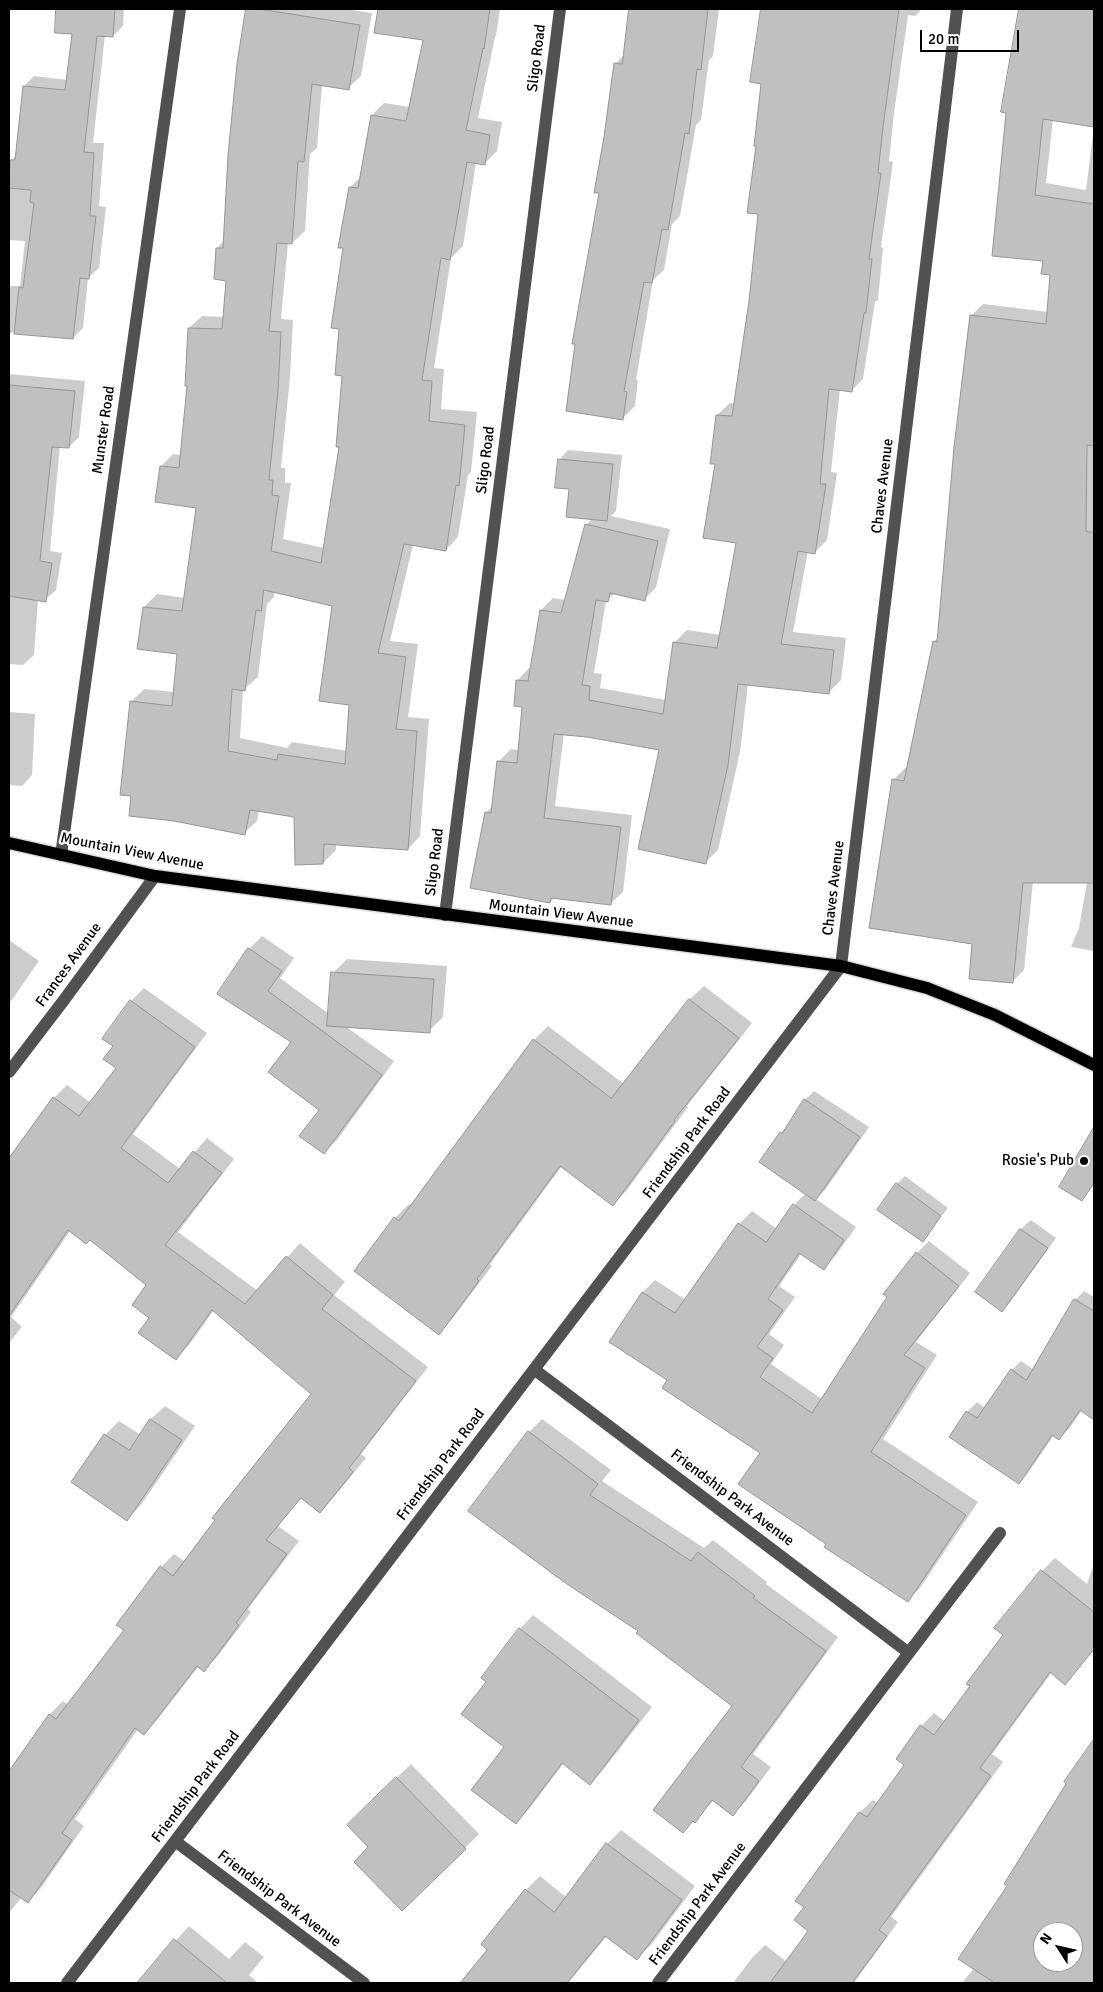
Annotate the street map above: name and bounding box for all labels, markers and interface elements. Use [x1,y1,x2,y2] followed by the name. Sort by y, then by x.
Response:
[923,20,1022,52] scale bar
[524,23,550,93] street label: Sligo Road
[928,30,959,48] text: 20 m
[89,385,119,475] street label: Munster Road
[473,425,499,495] street label: Sligo Road
[868,438,898,534] street label: Chaves Avenue
[422,827,448,897] street label: Sligo Road
[59,829,205,875] street label: Mountain View Avenue
[819,840,849,936] street label: Chaves Avenue
[488,896,634,932] street label: Mountain View Avenue
[32,919,106,1011] street label: Frances Avenue
[639,1084,735,1202] street label: Friendship Park Road
[1002,1152,1074,1170] place label: Rosie's Pub
[1078,1155,1090,1167] marker: Rosie's Pub
[393,1406,489,1524] street label: Friendship Park Road
[667,1446,797,1550] street label: Friendship Park Avenue
[148,1728,244,1846] street label: Friendship Park Road
[646,1839,750,1969] street label: Friendship Park Avenue
[214,1847,344,1951] street label: Friendship Park Avenue
[1033,1922,1083,1972] north arrow
[1036,1930,1056,1948] text: N

